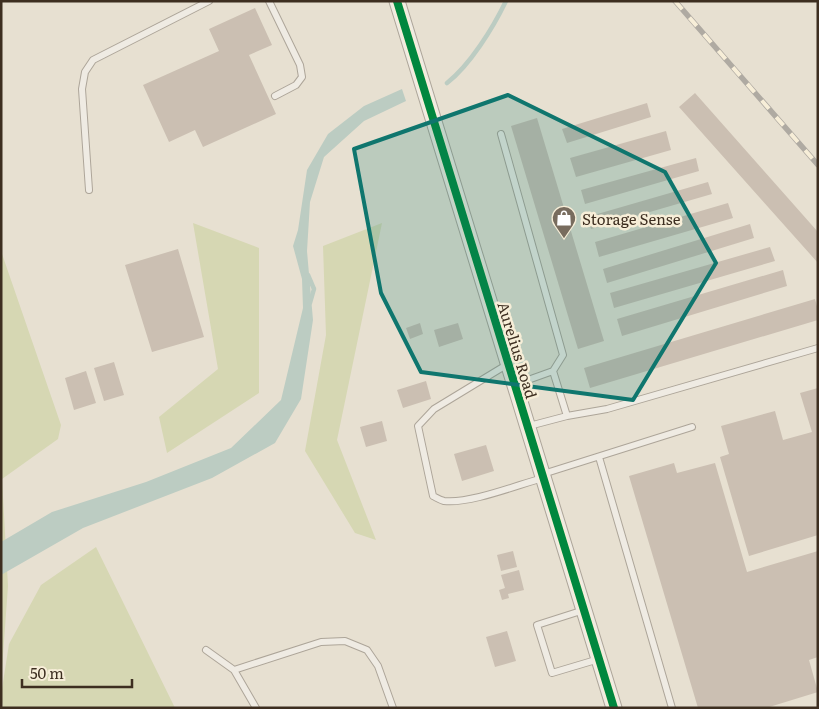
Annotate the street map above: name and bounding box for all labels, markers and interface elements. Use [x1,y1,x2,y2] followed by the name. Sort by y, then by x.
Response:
[551,205,577,239] shop icon: Storage Sense
[582,207,681,230] place label: Storage Sense
[492,299,544,401] street label: Aurelius Road
[22,656,132,688] scale bar
[30,661,64,684] text: 50 m

